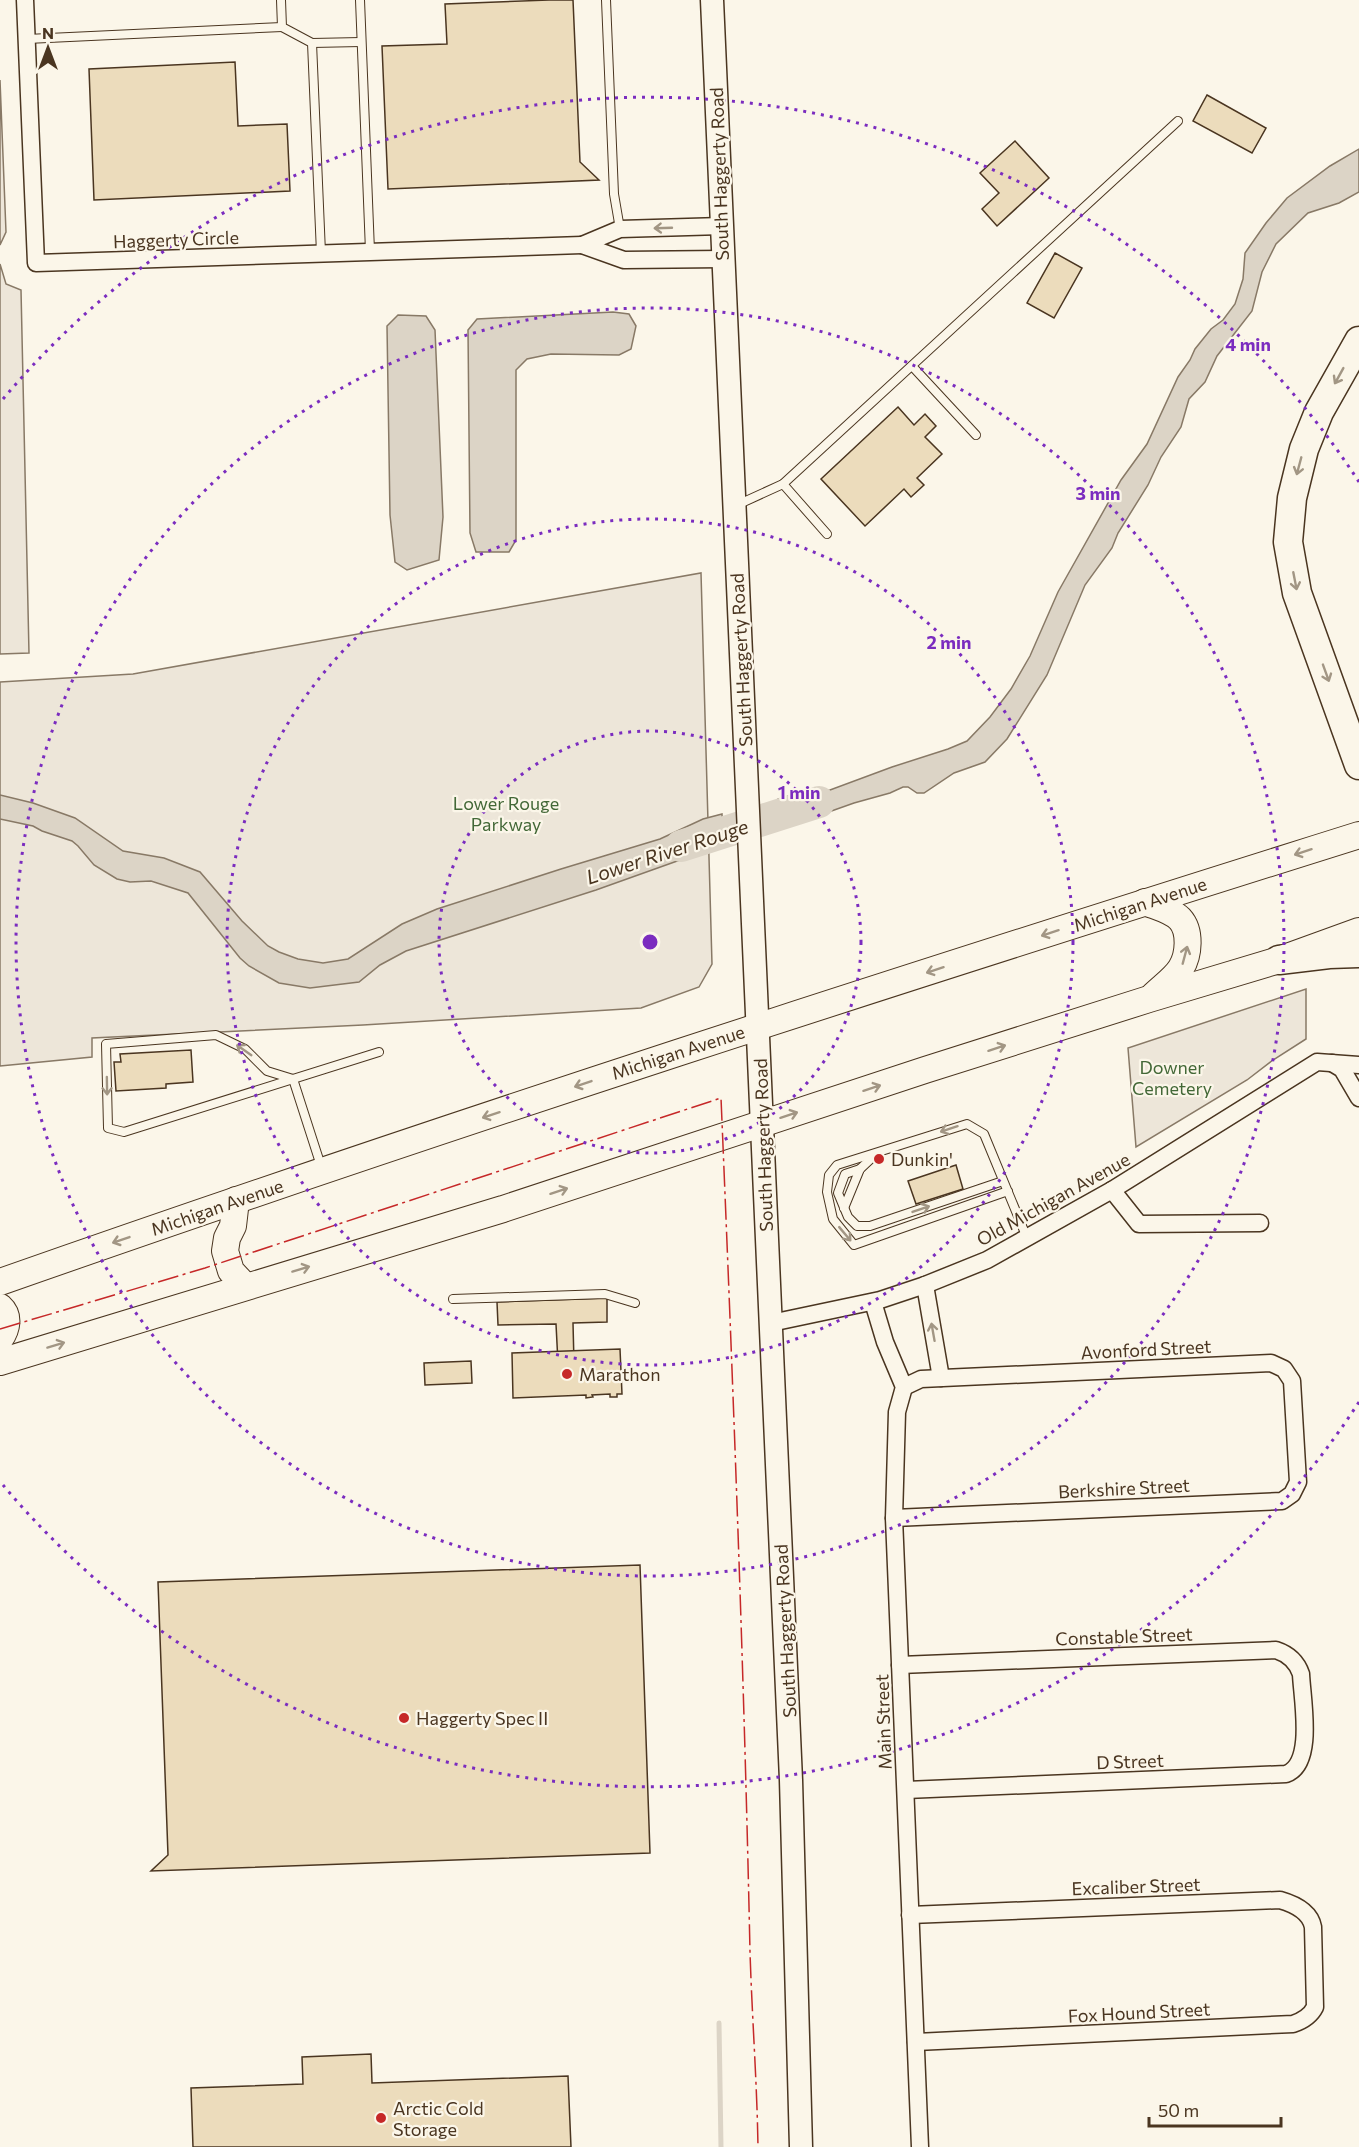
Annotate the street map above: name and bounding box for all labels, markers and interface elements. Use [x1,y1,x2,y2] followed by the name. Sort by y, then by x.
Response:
[18,18,78,78] north arrow
[42,23,54,42] text: N
[705,87,733,261] street label: South Haggerty Road
[654,222,674,233] one-way arrow
[113,226,239,252] street label: Haggerty Circle
[1225,333,1271,355] text: 4 min
[1332,367,1344,384] one-way arrow
[1292,457,1304,476] one-way arrow
[1075,482,1121,504] text: 3 min
[1290,571,1301,590] one-way arrow
[725,573,757,747] street label: South Haggerty Road
[927,631,971,653] text: 2 min
[1321,664,1332,682] one-way arrow
[778,781,820,803] text: 1 min
[453,792,559,835] park label: Lower Rouge Parkway
[583,813,751,889] water label: Lower River Rouge
[1294,847,1313,858] one-way arrow
[1071,872,1209,936] street label: Michigan Avenue
[1041,928,1060,939] one-way arrow
[640,932,660,952] centre of rings
[1180,946,1191,965] one-way arrow
[926,965,945,976] one-way arrow
[609,1020,747,1084] street label: Michigan Avenue
[987,1041,1006,1052] one-way arrow
[236,1044,252,1057] one-way arrow
[1132,1056,1212,1099] park label: Downer Cemetery
[749,1058,777,1232] street label: South Haggerty Road
[101,1075,113,1095] one-way arrow
[574,1079,593,1090] one-way arrow
[862,1082,881,1093] one-way arrow
[779,1109,798,1120] one-way arrow
[482,1110,501,1121] one-way arrow
[940,1125,959,1136] one-way arrow
[891,1148,953,1170] place label: Dunkin'
[973,1148,1133,1250] street label: Old Michigan Avenue
[872,1152,886,1166] marker: Dunkin'
[148,1174,286,1240] street label: Michigan Avenue
[549,1185,568,1196] one-way arrow
[911,1202,930,1213] one-way arrow
[839,1226,852,1242] one-way arrow
[112,1236,131,1247] one-way arrow
[291,1263,310,1274] one-way arrow
[928,1322,939,1342] one-way arrow
[1080,1335,1212,1363] street label: Avonford Street
[46,1339,65,1350] one-way arrow
[579,1363,661,1385] place label: Marathon
[560,1367,574,1381] marker: Marathon
[1058,1474,1190,1502] street label: Berkshire Street
[769,1544,801,1718] street label: South Haggerty Road
[1055,1623,1193,1649] street label: Constable Street
[870,1674,896,1770] street label: Main Street
[416,1707,548,1729] place label: Haggerty Spec II
[397,1711,411,1725] marker: Haggerty Spec II
[1096,1749,1164,1773] street label: D Street
[1071,1873,1201,1899] street label: Excaliber Street
[1067,1997,1211,2027] street label: Fox Hound Street
[1149,2090,1281,2128] scale bar
[393,2097,484,2140] place label: Arctic Cold Storage
[1158,2099,1199,2121] text: 50 m
[374,2111,388,2125] marker: Arctic Cold Storage

